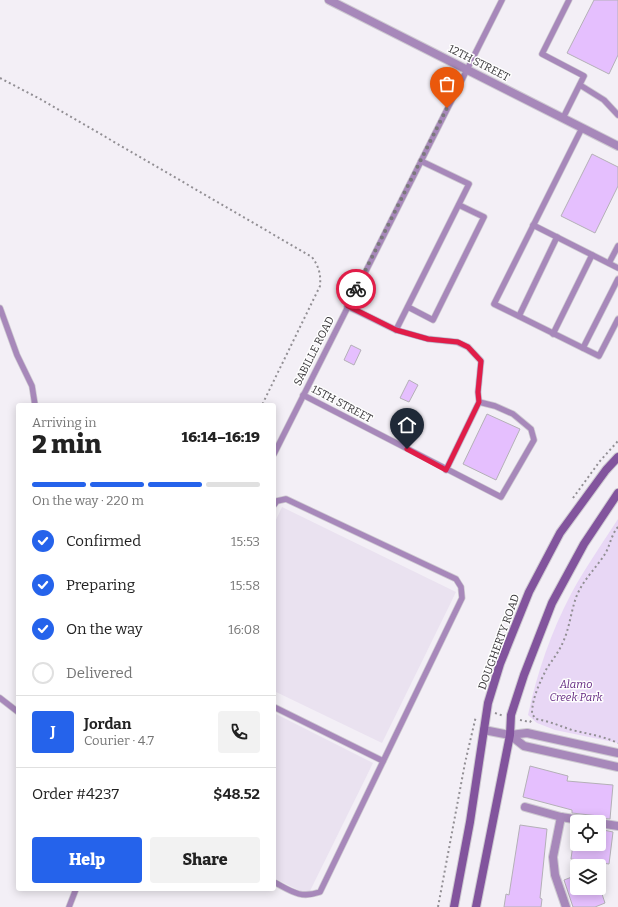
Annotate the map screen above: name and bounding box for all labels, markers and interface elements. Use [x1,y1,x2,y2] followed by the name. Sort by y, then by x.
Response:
[446,42,512,84] street label: 12TH STREET
[430,67,464,108] pin
[436,73,458,95] icon: bag
[336,269,376,309] courier
[345,278,367,300] icon: bike
[291,314,337,388] street label: SABILLE ROAD
[309,383,375,426] street label: 15TH STREET
[390,408,424,449] pin
[396,414,418,436] icon: home
[32,415,97,430] text: Arriving in
[182,428,260,446] text: 16:14–16:19
[32,429,102,460] text: 2 min
[32,493,144,508] text: On the way · 220 m
[32,530,54,552] icon: check
[66,532,141,550] text: Confirmed
[231,534,260,549] text: 15:53
[32,574,54,596] icon: check
[66,576,135,594] text: Preparing
[230,578,260,593] text: 15:58
[476,592,522,692] street label: DOUGHERTY ROAD
[32,618,54,640] icon: check
[66,620,143,638] text: On the way
[228,622,260,637] text: 16:08
[66,664,133,682] text: Delivered
[550,678,603,704] park label: Alamo Creek Park
[218,711,260,753] button: phone
[84,715,131,733] text: Jordan
[50,723,56,741] text: J
[84,733,154,748] text: Courier · 4.7
[32,785,119,803] text: Order #4237
[213,785,260,803] text: $48.52
[570,815,606,895] map controls
[570,815,606,851] button: locate
[32,837,142,883] button: Help
[150,837,260,883] button: Share
[570,859,606,895] button: layers

